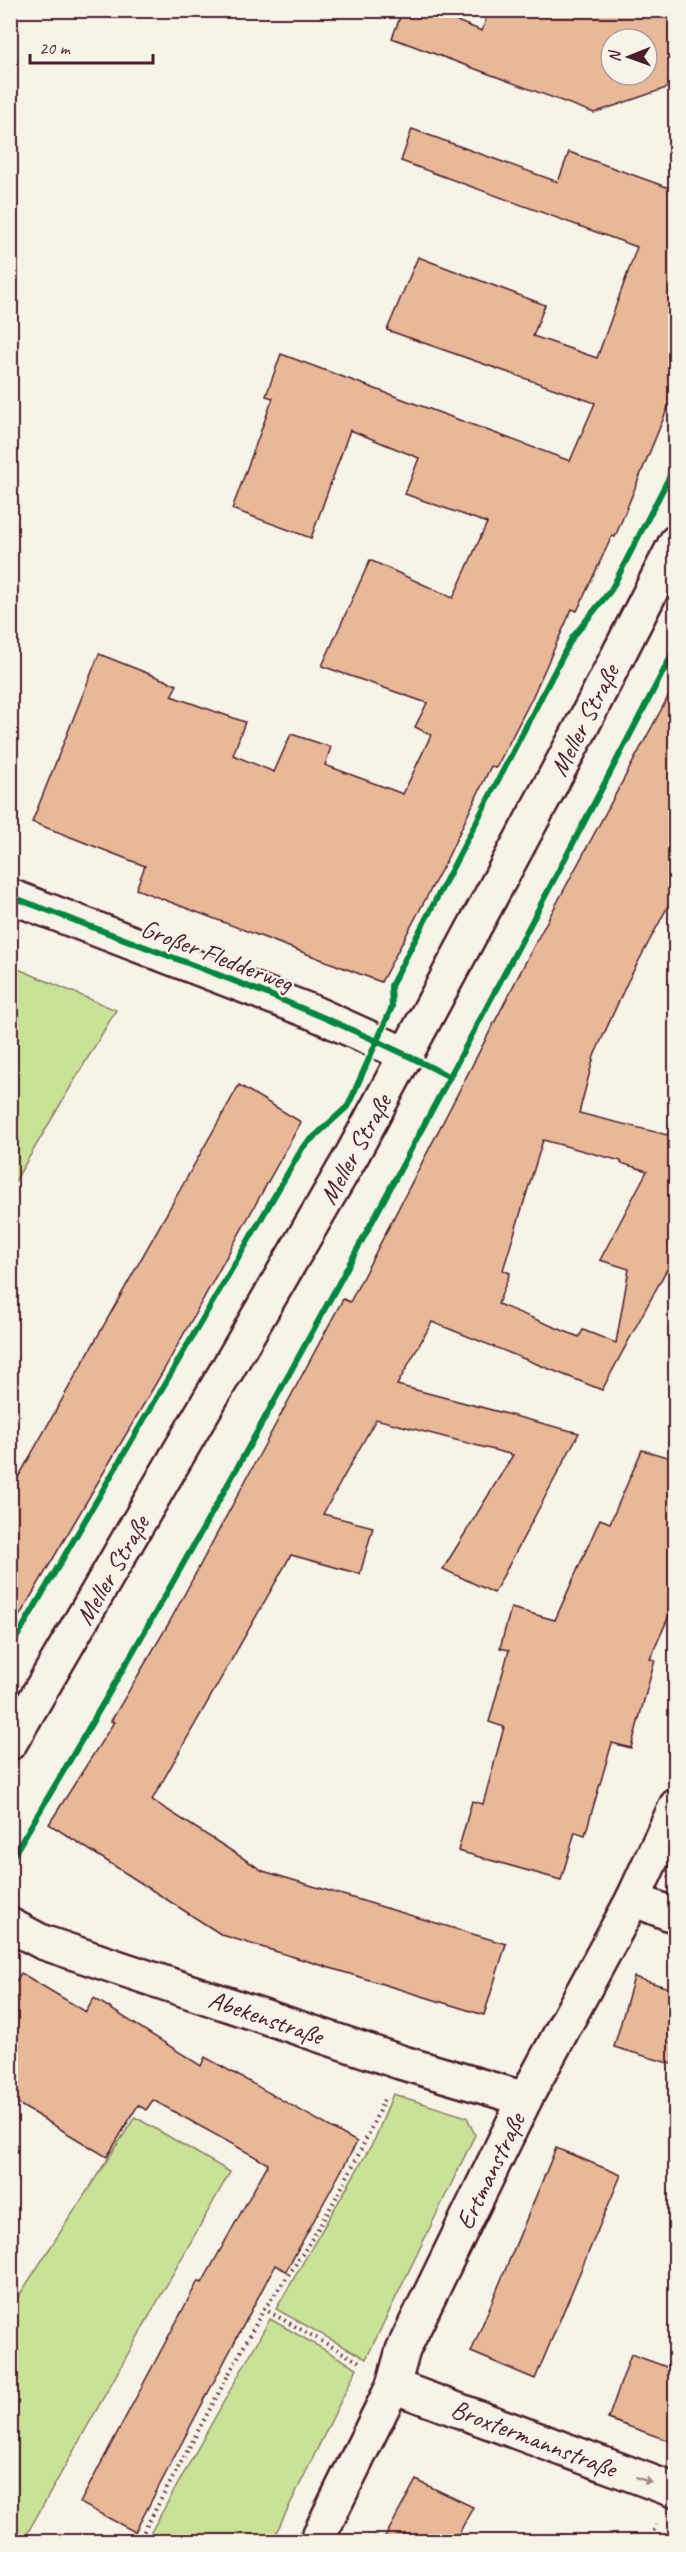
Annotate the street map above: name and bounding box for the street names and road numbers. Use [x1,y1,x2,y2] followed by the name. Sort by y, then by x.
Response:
[542,657,628,782] street label: Meller Straße
[136,911,299,1000] street label: Großer Fledderweg
[312,1086,400,1210] street label: Meller Straße
[68,1507,158,1631] street label: Meller Straße
[204,1983,330,2053] street label: Abekenstraße
[448,2105,534,2235] street label: Ertmanstraße
[447,2392,623,2486] street label: Broxtermannstraße

